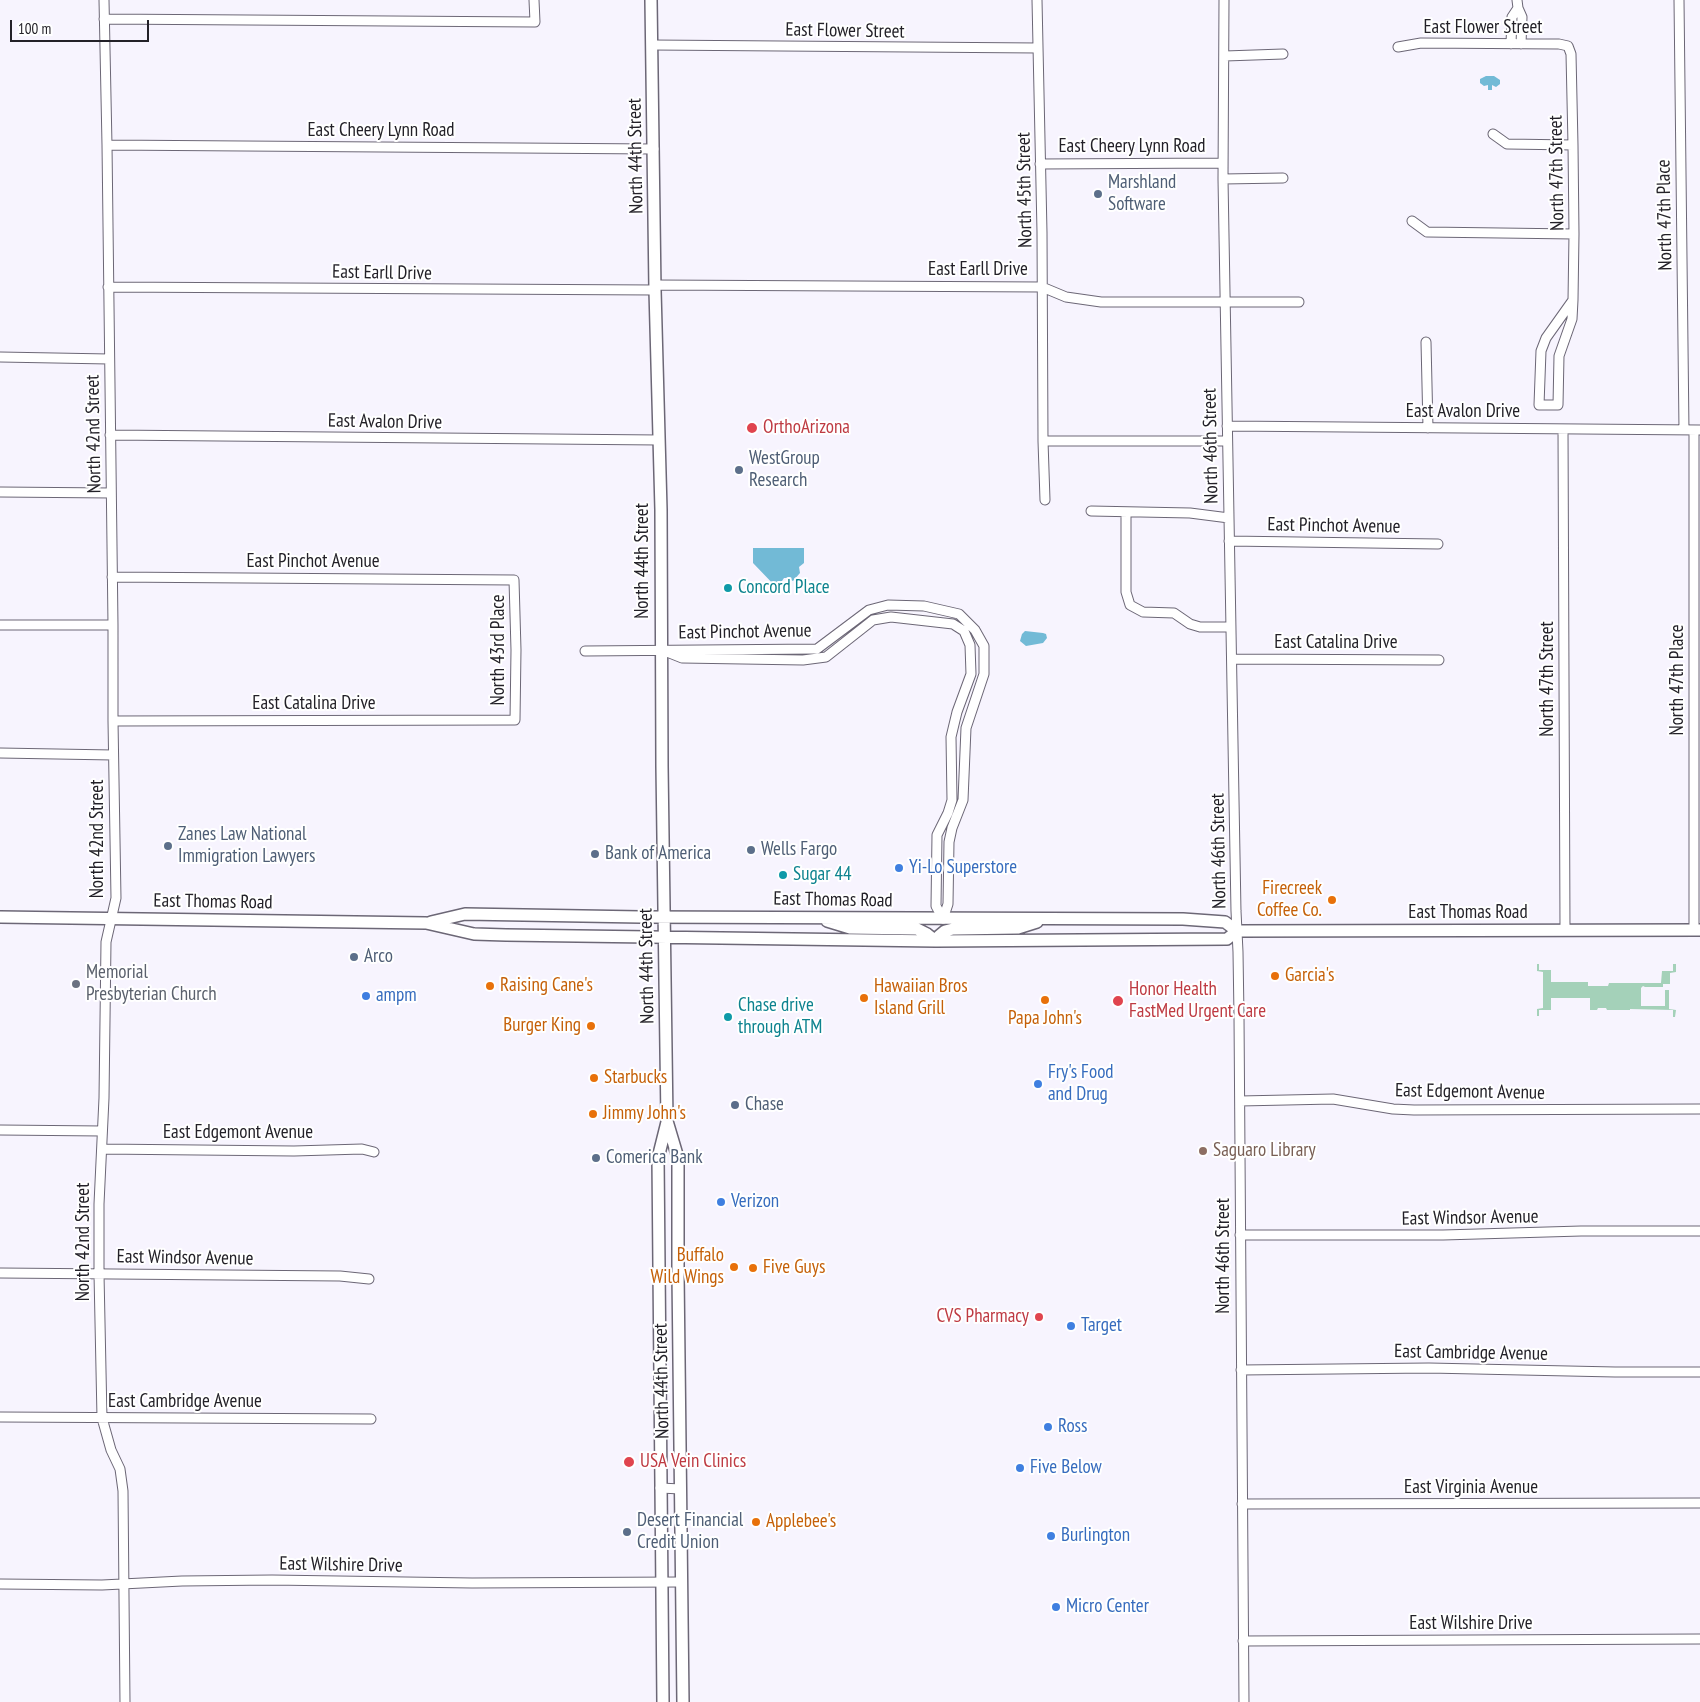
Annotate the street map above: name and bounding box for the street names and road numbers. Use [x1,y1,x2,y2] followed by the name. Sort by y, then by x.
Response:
[1423,17,1543,39] street label: East Flower Street
[785,19,905,43] street label: East Flower Street
[624,98,648,214] street label: North 44th Street
[1545,115,1569,231] street label: North 47th Street
[307,120,455,142] street label: East Cheery Lynn Road
[1013,132,1037,248] street label: North 45th Street
[1058,136,1206,158] street label: East Cheery Lynn Road
[1653,159,1677,271] street label: North 47th Place
[928,259,1028,281] street label: East Earll Drive
[332,261,432,285] street label: East Earll Drive
[82,374,106,494] street label: North 42nd Street
[1199,388,1223,504] street label: North 46th Street
[1406,401,1520,423] street label: East Avalon Drive
[328,410,442,434] street label: East Avalon Drive
[632,503,654,619] street label: North 44th Street
[1267,513,1401,539] street label: East Pinchot Avenue
[246,551,380,573] street label: East Pinchot Avenue
[488,594,510,706] street label: North 43rd Place
[678,619,812,645] street label: East Pinchot Avenue
[1537,621,1559,737] street label: North 47th Street
[1667,624,1689,736] street label: North 47th Place
[1274,632,1398,654] street label: East Catalina Drive
[252,693,376,715] street label: East Catalina Drive
[87,780,109,898] street label: North 42nd Street
[1207,793,1231,909] street label: North 46th Street
[773,888,893,912] street label: East Thomas Road
[153,890,273,914] street label: East Thomas Road
[1408,902,1528,924] street label: East Thomas Road
[635,908,659,1024] street label: North 44th Street
[1395,1079,1545,1105] street label: East Edgemont Avenue
[163,1122,313,1144] street label: East Edgemont Avenue
[73,1183,95,1301] street label: North 42nd Street
[1213,1198,1235,1314] street label: North 46th Street
[1401,1205,1539,1231] street label: East Windsor Avenue
[116,1245,254,1271] street label: East Windsor Avenue
[650,1323,674,1439] street label: North 44th Street
[1394,1340,1548,1366] street label: East Cambridge Avenue
[108,1391,262,1413] street label: East Cambridge Avenue
[1404,1477,1538,1499] street label: East Virginia Avenue
[279,1553,403,1577] street label: East Wilshire Drive
[1409,1613,1533,1635] street label: East Wilshire Drive

